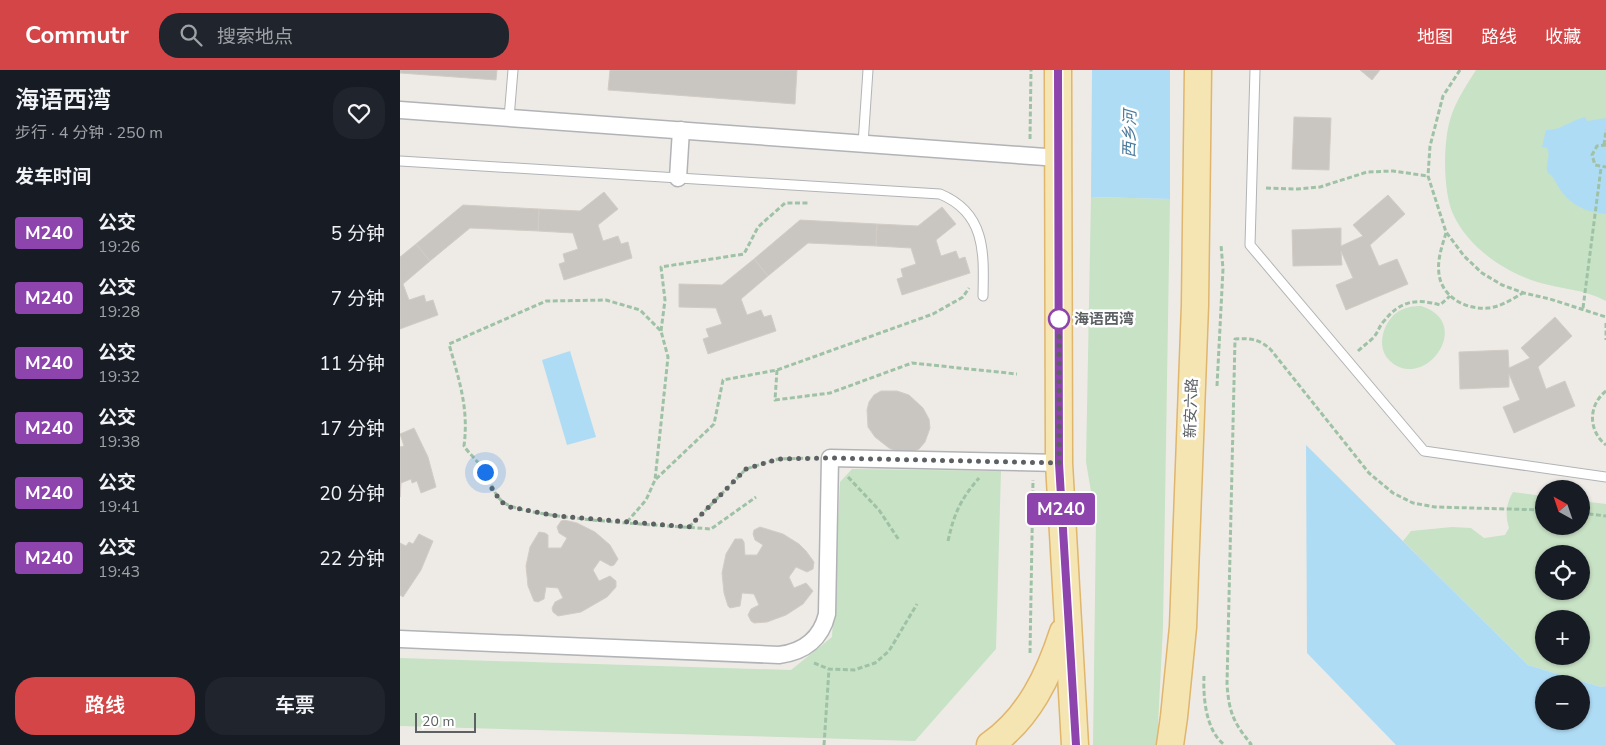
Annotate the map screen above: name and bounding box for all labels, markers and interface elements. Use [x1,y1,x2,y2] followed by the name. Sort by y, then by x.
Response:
[159,13,509,58] search box
[25,19,129,51] text: Commutr
[177,21,205,49] icon: search
[217,24,293,50] text: 搜索地点
[1417,25,1453,49] text: 地图
[1481,25,1517,49] text: 路线
[1545,25,1581,49] text: 收藏
[15,84,111,116] text: 海语西湾
[333,87,385,139] button: heart
[1119,107,1141,158] water label: 西乡河
[15,122,163,144] text: 步行 · 4 分钟 · 250 m
[15,164,91,190] text: 发车时间
[98,210,136,236] text: 公交
[25,221,73,245] text: M240
[331,221,385,247] text: 5 分钟
[98,236,140,258] text: 19:26
[98,275,136,301] text: 公交
[25,286,73,310] text: M240
[331,286,385,312] text: 7 分钟
[98,301,140,323] text: 19:28
[1048,308,1070,330] marker: 海语西湾
[1074,309,1134,329] place label: 海语西湾
[98,340,136,366] text: 公交
[25,351,73,375] text: M240
[319,351,385,377] text: 11 分钟
[98,366,140,388] text: 19:32
[1180,378,1202,438] street label: 新安六路
[98,405,136,431] text: 公交
[25,416,73,440] text: M240
[319,416,385,442] text: 17 分钟
[98,431,140,453] text: 19:38
[473,460,498,485] your location
[98,470,136,496] text: 公交
[1535,480,1590,535] north arrow
[1535,480,1590,730] map controls
[25,481,73,505] text: M240
[319,481,385,507] text: 20 分钟
[1026,493,1096,525] line badge: M240
[98,496,140,518] text: 19:41
[1037,497,1085,521] text: M240
[98,535,136,561] text: 公交
[1535,545,1590,600] button: locate
[25,546,73,570] text: M240
[319,546,385,572] text: 22 分钟
[98,561,140,583] text: 19:43
[1535,610,1590,665] button: +
[1535,675,1590,730] button: −
[15,677,195,735] button: 路线
[205,677,385,735] button: 车票
[415,710,476,733] scale bar
[422,712,454,731] text: 20 m

